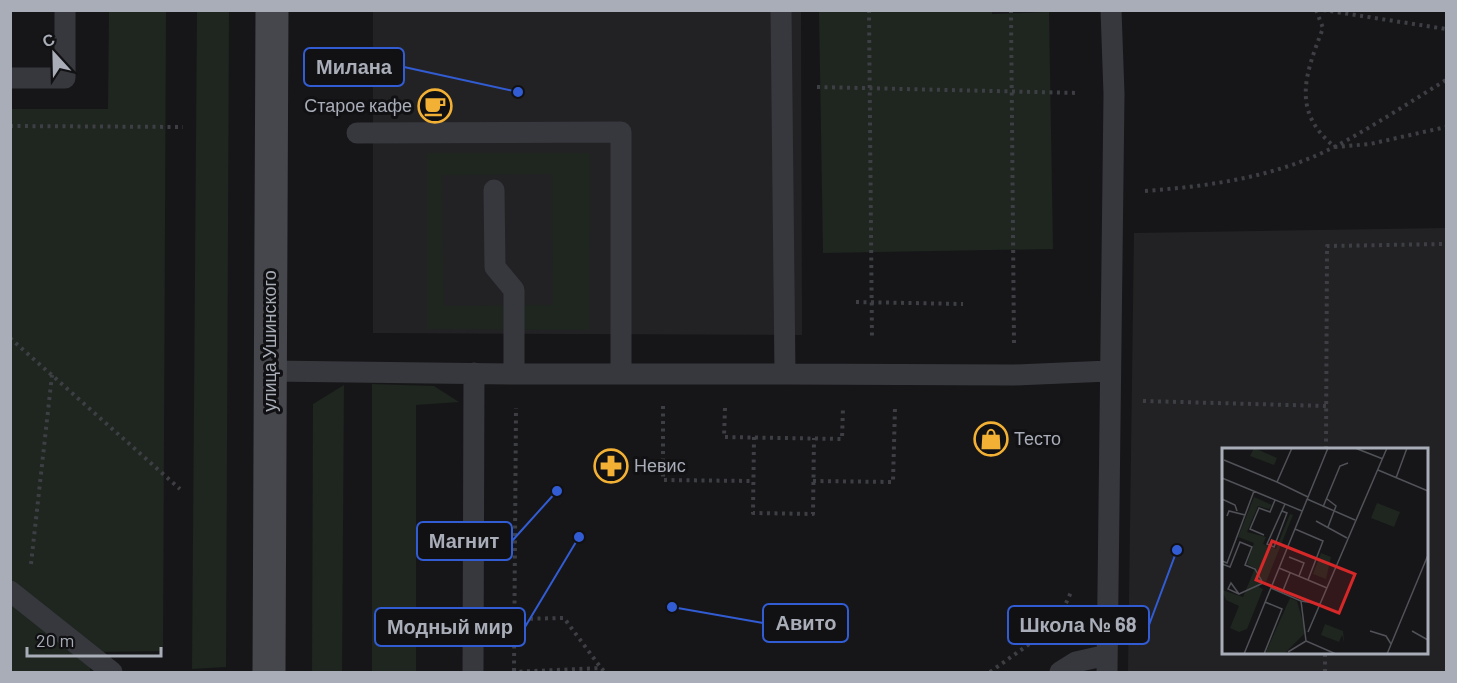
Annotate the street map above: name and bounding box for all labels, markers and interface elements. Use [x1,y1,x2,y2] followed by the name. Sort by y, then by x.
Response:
[24,24,84,84] north arrow
[39,28,58,51] text: С
[304,48,404,86] callout: Милана
[316,54,393,78] text: Милана
[417,88,453,124] cafe icon: Старое кафе
[304,94,412,116] place label: Старое кафе
[258,270,280,412] street label: улица Ушинского
[973,421,1009,457] shop icon: Тесто
[1014,427,1061,449] place label: Тесто
[593,448,629,484] pharmacy icon: Невис
[1222,448,1427,653] inset map
[634,454,686,476] place label: Невис
[417,522,512,560] callout: Магнит
[429,528,499,552] text: Магнит
[763,604,848,642] callout: Авито
[1008,606,1149,644] callout: Школа № 68
[375,608,525,646] callout: Модный мир
[776,610,836,634] text: Авито
[1019,612,1137,636] text: Школа № 68
[387,614,513,638] text: Модный мир
[27,620,160,658] scale bar
[36,629,74,651] text: 20 m

